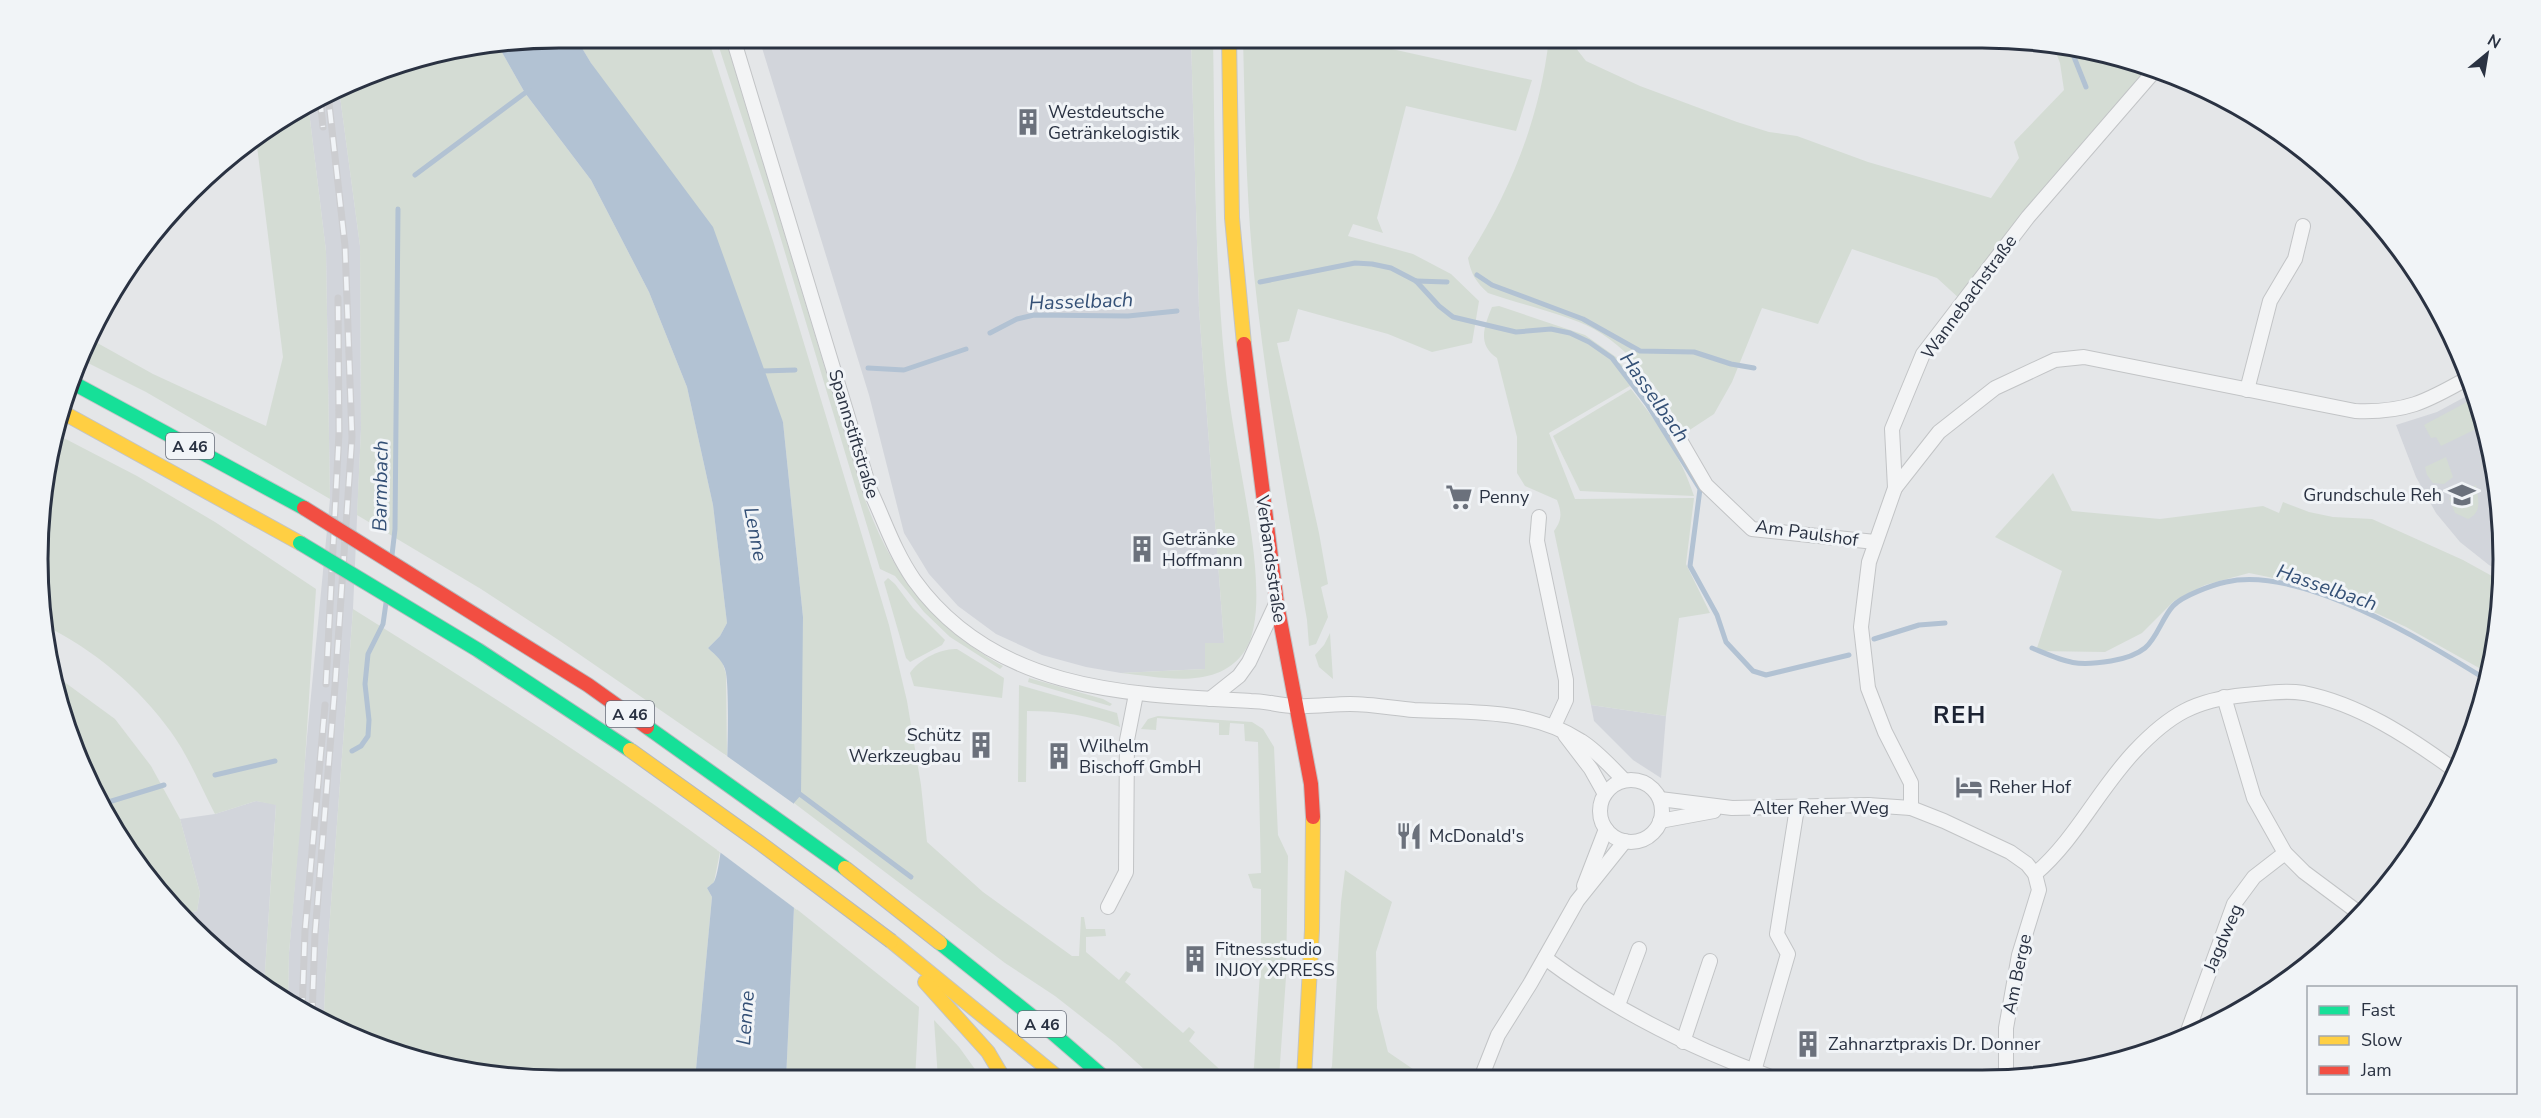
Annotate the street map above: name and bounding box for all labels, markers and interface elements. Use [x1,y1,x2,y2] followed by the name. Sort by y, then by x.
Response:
[2457,24,2517,84] north arrow
[2483,29,2505,54] text: N
[1048,100,1180,145] place label: Westdeutsche Getränkelogistik
[1013,107,1043,137] building icon: Westdeutsche Getränkelogistik
[1916,230,2022,364] street label: Wannebachstraße
[1028,286,1134,317] water label: Hasselbach
[1614,347,1696,448] water label: Hasselbach
[823,366,885,502] street label: Spannstiftstraße
[166,433,214,459] road number: A 46
[366,440,395,532] water label: Barmbach
[2447,480,2477,510] school or university icon: Grundschule Reh
[1444,482,1474,512] supermarket icon: Penny
[2303,483,2442,507] place label: Grundschule Reh
[1479,485,1530,509] place label: Penny
[1250,493,1292,624] street label: Verbandsstraße
[737,505,774,564] water label: Lenne
[1754,514,1861,552] street label: Am Paulshof
[1162,527,1243,572] place label: Getränke Hoffmann
[1127,534,1157,564] building icon: Getränke Hoffmann
[2273,558,2381,617] water label: Hasselbach
[1933,699,1987,731] district label: REH
[606,701,654,727] road number: A 46
[849,723,961,768] place label: Schütz Werkzeugbau
[966,730,996,760] building icon: Schütz Werkzeugbau
[1079,734,1201,779] place label: Wilhelm Bischoff GmbH
[1044,741,1074,771] building icon: Wilhelm Bischoff GmbH
[1954,772,1984,802] hotel icon: Reher Hof
[1989,775,2072,799] place label: Reher Hof
[1753,796,1889,820] street label: Alter Reher Weg
[1394,821,1424,851] restaurant icon: McDonald's
[1429,824,1524,848] place label: McDonald's
[2198,900,2248,977] street label: Jagdweg
[1997,932,2037,1016] street label: Am Berge
[1215,937,1335,982] place label: Fitnessstudio INJOY XPRESS
[1180,944,1210,974] building icon: Fitnessstudio INJOY XPRESS
[2307,986,2517,1094] legend
[730,989,761,1046] water label: Lenne
[2361,998,2396,1022] text: Fast
[1018,1011,1066,1037] road number: A 46
[2361,1028,2402,1052] text: Slow
[1793,1029,1823,1059] building icon: Zahnarztpraxis Dr. Donner
[1828,1032,2041,1056] place label: Zahnarztpraxis Dr. Donner
[2360,1058,2392,1082] text: Jam

